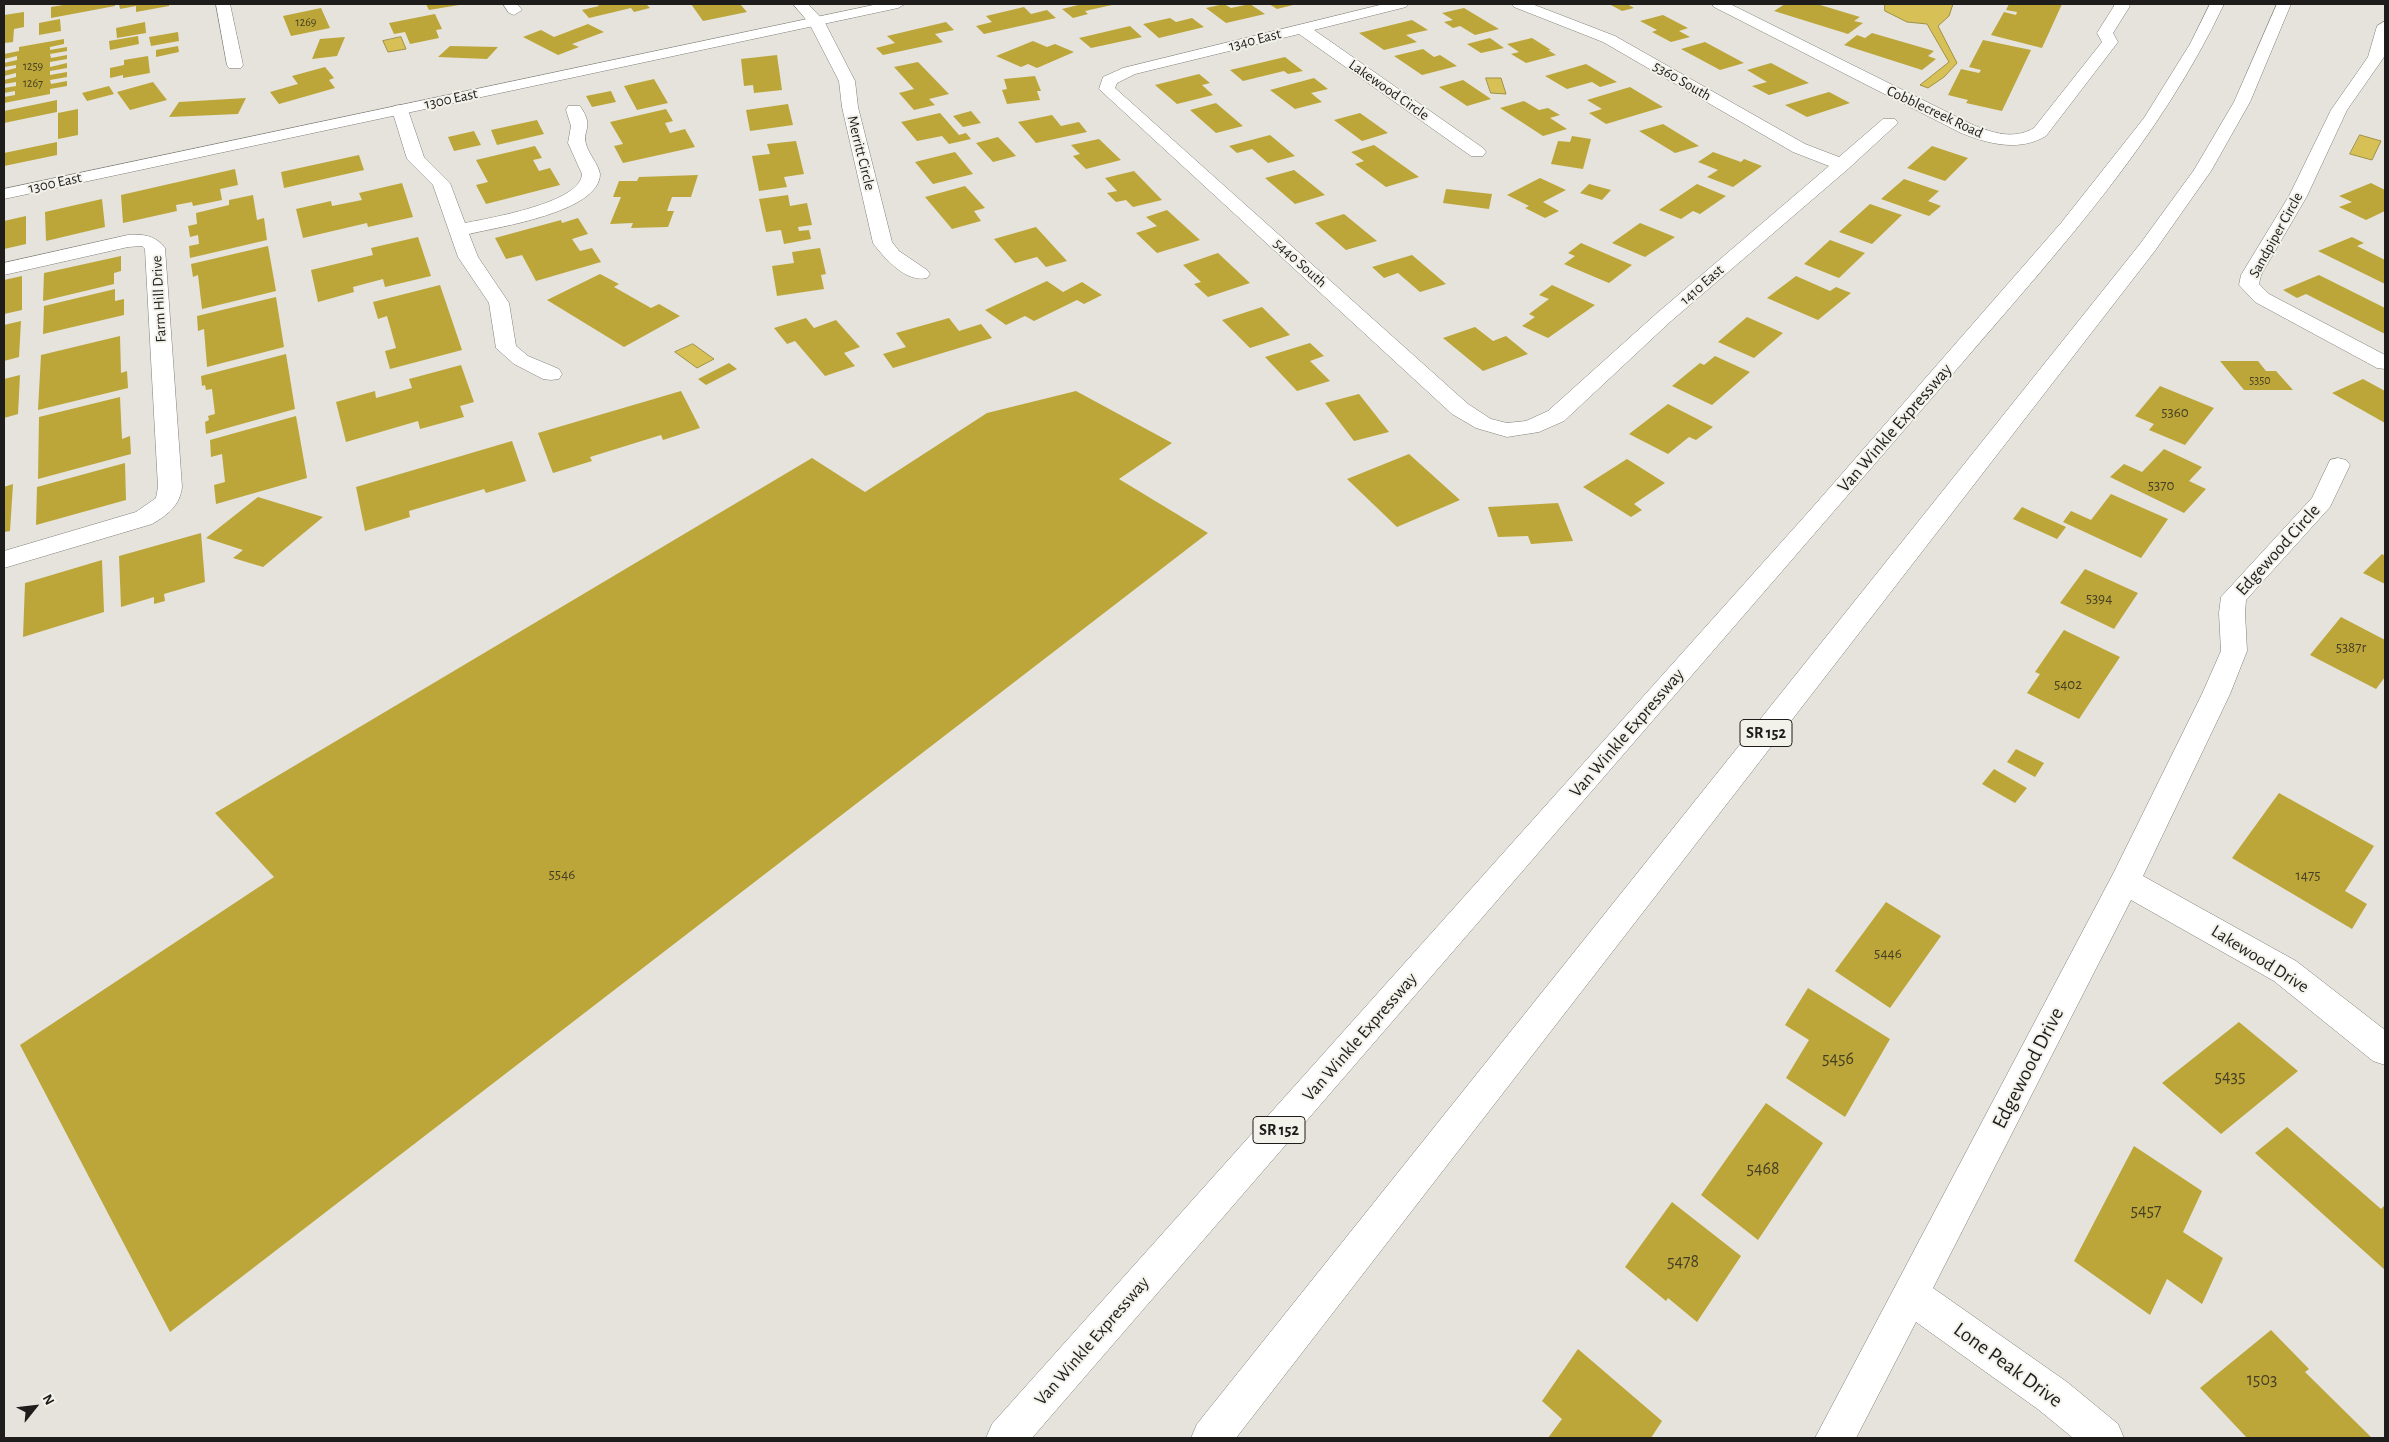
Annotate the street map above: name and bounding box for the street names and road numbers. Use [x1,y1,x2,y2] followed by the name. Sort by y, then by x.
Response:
[1227,25,1283,55] street label: 1340 East
[1345,56,1433,124] street label: Lakewood Circle
[1650,57,1714,105] street label: 5360 South
[1884,82,1986,142] street label: Cobblecreek Road
[423,85,479,113] street label: 1300 East
[843,114,879,192] street label: Merritt Circle
[27,169,83,197] street label: 1300 East
[2245,189,2307,281] street label: Sandpiper Circle
[1270,234,1330,292] street label: 5440 South
[148,255,170,343] street label: Farm Hill Drive
[1676,261,1728,309] street label: 1410 East
[1833,359,1957,497] street label: Van Winkle Expressway
[2231,500,2325,600] street label: Edgewood Circle
[1565,664,1689,802] street label: Van Winkle Expressway
[1740,720,1792,746] road number: SR 152
[2207,920,2313,998] street label: Lakewood Drive
[1298,968,1422,1106] street label: Van Winkle Expressway
[1987,1003,2069,1133] street label: Edgewood Drive
[1253,1116,1305,1144] road number: SR 152
[1030,1272,1154,1410] street label: Van Winkle Expressway
[1949,1317,2067,1413] street label: Lone Peak Drive

